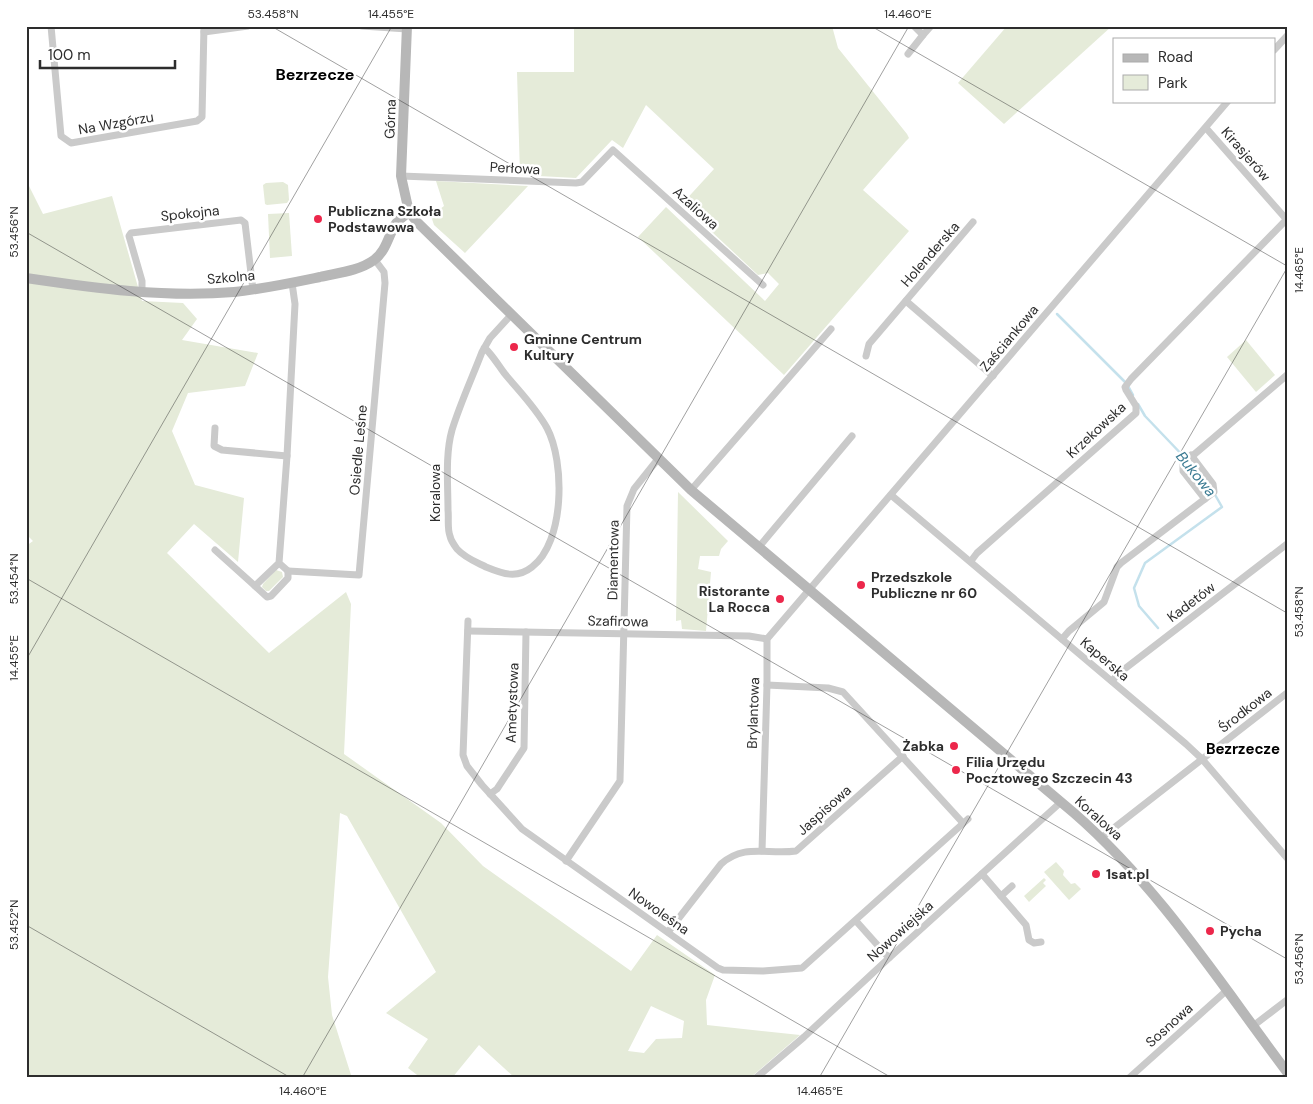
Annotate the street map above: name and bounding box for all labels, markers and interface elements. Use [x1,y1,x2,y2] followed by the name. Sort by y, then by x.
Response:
[247,6,299,22] text: 53.458°N
[368,6,414,22] text: 14.455°E
[884,6,932,22] text: 14.460°E
[40,38,175,70] scale bar
[1113,38,1276,102] legend
[48,45,91,65] text: 100 m
[1158,47,1193,67] text: Road
[276,64,354,85] district label: Bezrzecze
[1158,73,1188,93] text: Park
[380,99,400,139] street label: Górna
[77,108,155,138] street label: Na Wzgórzu
[1217,123,1275,185] street label: Kirasjerów
[489,158,541,178] street label: Perłowa
[669,183,723,233] street label: Azaliowa
[160,201,220,225] street label: Spokojna
[328,202,441,236] place label: Publiczna Szkoła Podstawowa
[6,206,22,258] text: 53.456°N
[312,213,324,225] marker: Publiczna Szkoła Podstawowa
[897,218,963,290] street label: Holenderska
[1291,247,1307,293] text: 14.465°E
[206,266,256,288] street label: Szkolna
[976,301,1042,375] street label: Zaściankowa
[524,330,642,364] place label: Gminne Centrum Kultury
[508,341,520,353] marker: Gminne Centrum Kultury
[1063,398,1129,462] street label: Krzekowska
[345,404,371,496] street label: Osiedle Leśne
[1171,447,1221,501] water label: Bukowa
[426,464,444,522] street label: Koralowa
[603,520,623,600] street label: Diamentowa
[6,553,22,605] text: 53.454°N
[871,568,977,602] place label: Przedszkole Publiczne nr 60
[1163,578,1219,626] street label: Kadetów
[855,579,867,591] marker: Przedszkole Publiczne nr 60
[699,582,770,616] place label: Ristorante La Rocca
[1291,586,1307,638] text: 53.458°N
[774,593,786,605] marker: Ristorante La Rocca
[587,611,649,631] street label: Szafirowa
[1077,633,1133,685] street label: Kaperska
[6,635,22,681] text: 14.455°E
[502,662,522,744] street label: Ametystowa
[743,677,763,749] street label: Brylantowa
[1215,684,1275,736] street label: Środkowa
[903,737,944,755] place label: Żabka
[1206,739,1280,759] district label: Bezrzecze
[948,740,960,752] marker: Żabka
[966,753,1133,787] place label: Filia Urzędu Pocztowego Szczecin 43
[950,764,962,776] marker: Filia Urzędu Pocztowego Szczecin 43
[793,781,855,839] street label: Jaspisowa
[1071,792,1127,844] street label: Koralowa
[1106,865,1149,883] place label: 1sat.pl
[1090,868,1102,880] marker: 1sat.pl
[625,883,693,939] street label: Nowoleśna
[863,896,937,966] street label: Nowowiejska
[6,900,22,950] text: 53.452°N
[1220,922,1262,940] place label: Pycha
[1204,925,1216,937] marker: Pycha
[1291,933,1307,985] text: 53.456°N
[1142,999,1196,1051] street label: Sosnowa
[279,1083,327,1099] text: 14.460°E
[797,1083,843,1099] text: 14.465°E

